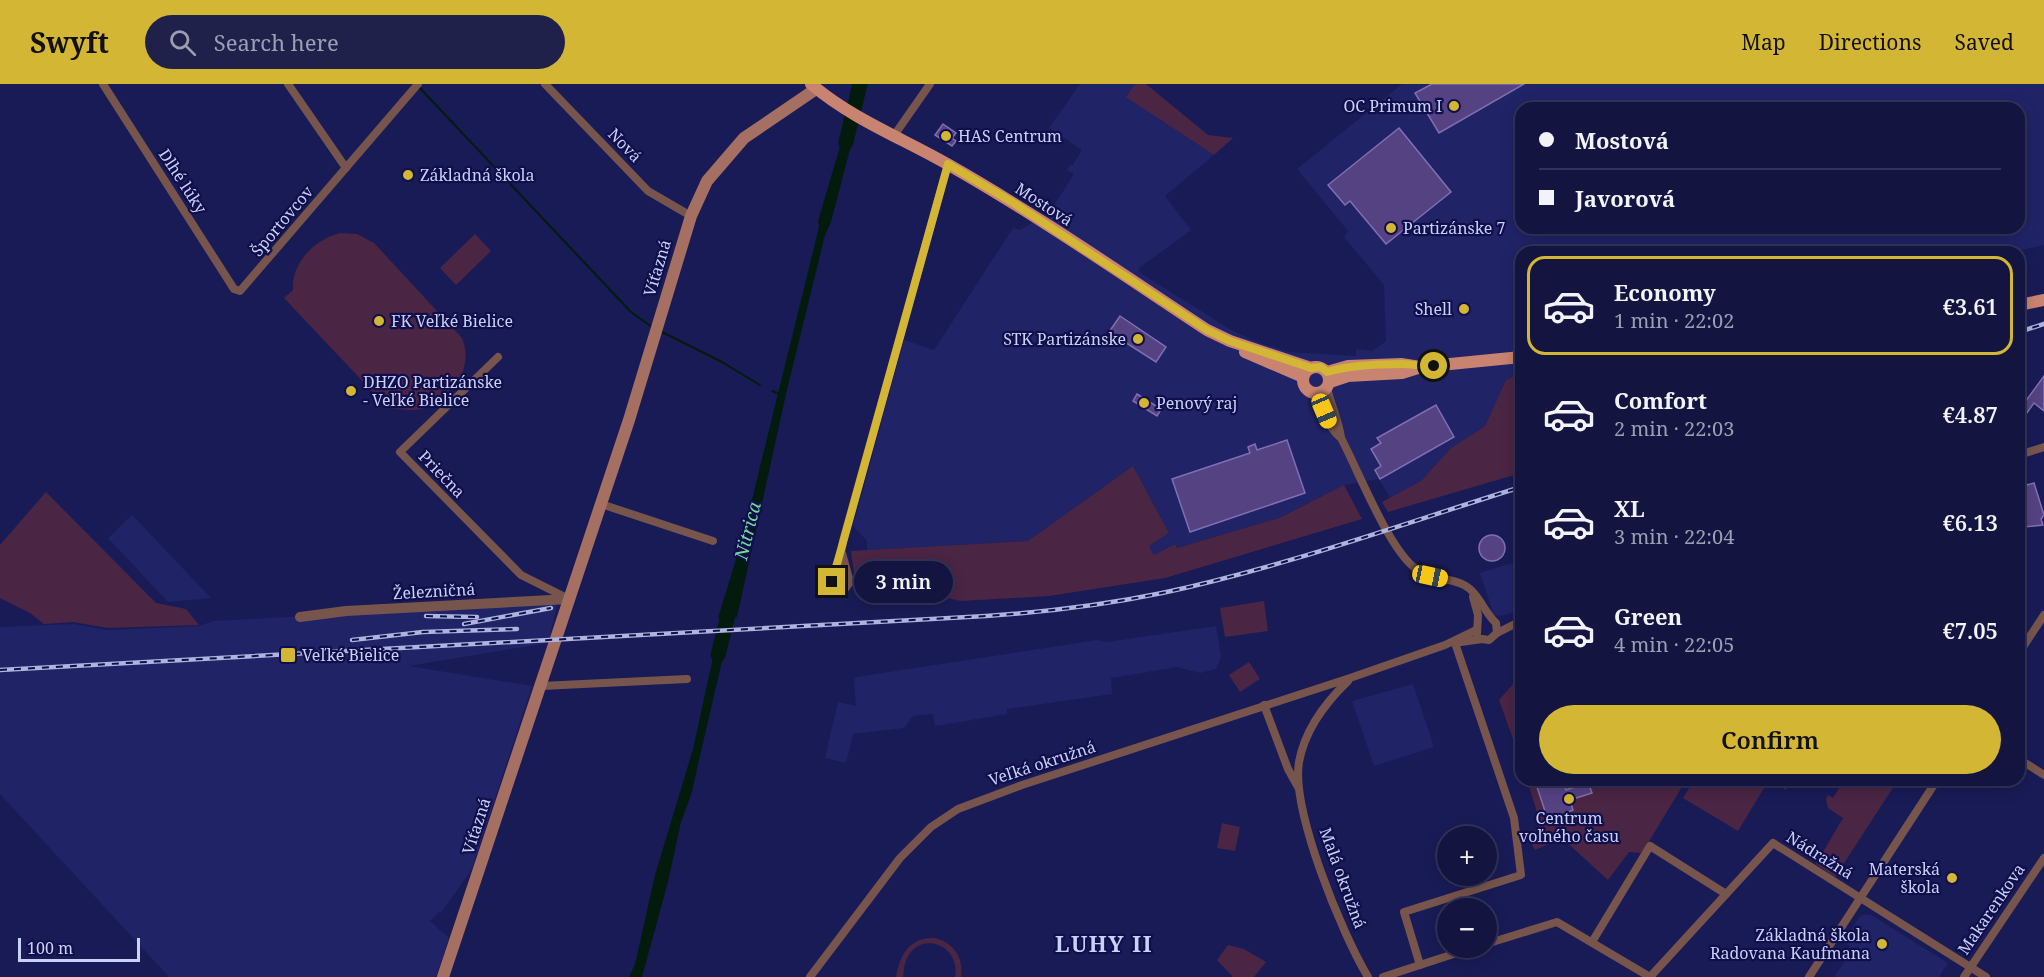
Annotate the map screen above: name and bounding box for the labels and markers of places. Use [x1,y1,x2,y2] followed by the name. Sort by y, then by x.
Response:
[1343,95,1442,117] place label: OC Primum I
[1447,99,1461,113] marker: OC Primum I
[958,125,1062,147] place label: HAS Centrum
[939,129,953,143] marker: HAS Centrum
[420,164,535,186] place label: Základná škola
[401,168,415,182] marker: Základná škola
[1403,217,1505,239] place label: Partizánske 7
[1384,221,1398,235] marker: Partizánske 7
[1415,298,1452,320] place label: Shell
[1457,302,1471,316] marker: Shell
[391,310,513,332] place label: FK Veľké Bielice
[372,314,386,328] marker: FK Veľké Bielice
[1003,328,1126,350] place label: STK Partizánske
[1131,332,1145,346] marker: STK Partizánske
[363,371,502,411] place label: DHZO Partizánske - Veľké Bielice
[344,384,358,398] marker: DHZO Partizánske - Veľké Bielice
[1156,392,1237,414] place label: Penový raj
[1137,396,1151,410] marker: Penový raj
[302,644,399,666] place label: Veľké Bielice
[279,646,297,664] marker: Veľké Bielice
[1562,792,1576,806] marker: Centrum voľného času
[1519,807,1619,847] place label: Centrum voľného času
[1869,858,1940,898] place label: Materská škola
[1945,871,1959,885] marker: Materská škola
[1710,924,1870,964] place label: Základná škola Radovana Kaufmana
[1875,937,1889,951] marker: Základná škola Radovana Kaufmana

